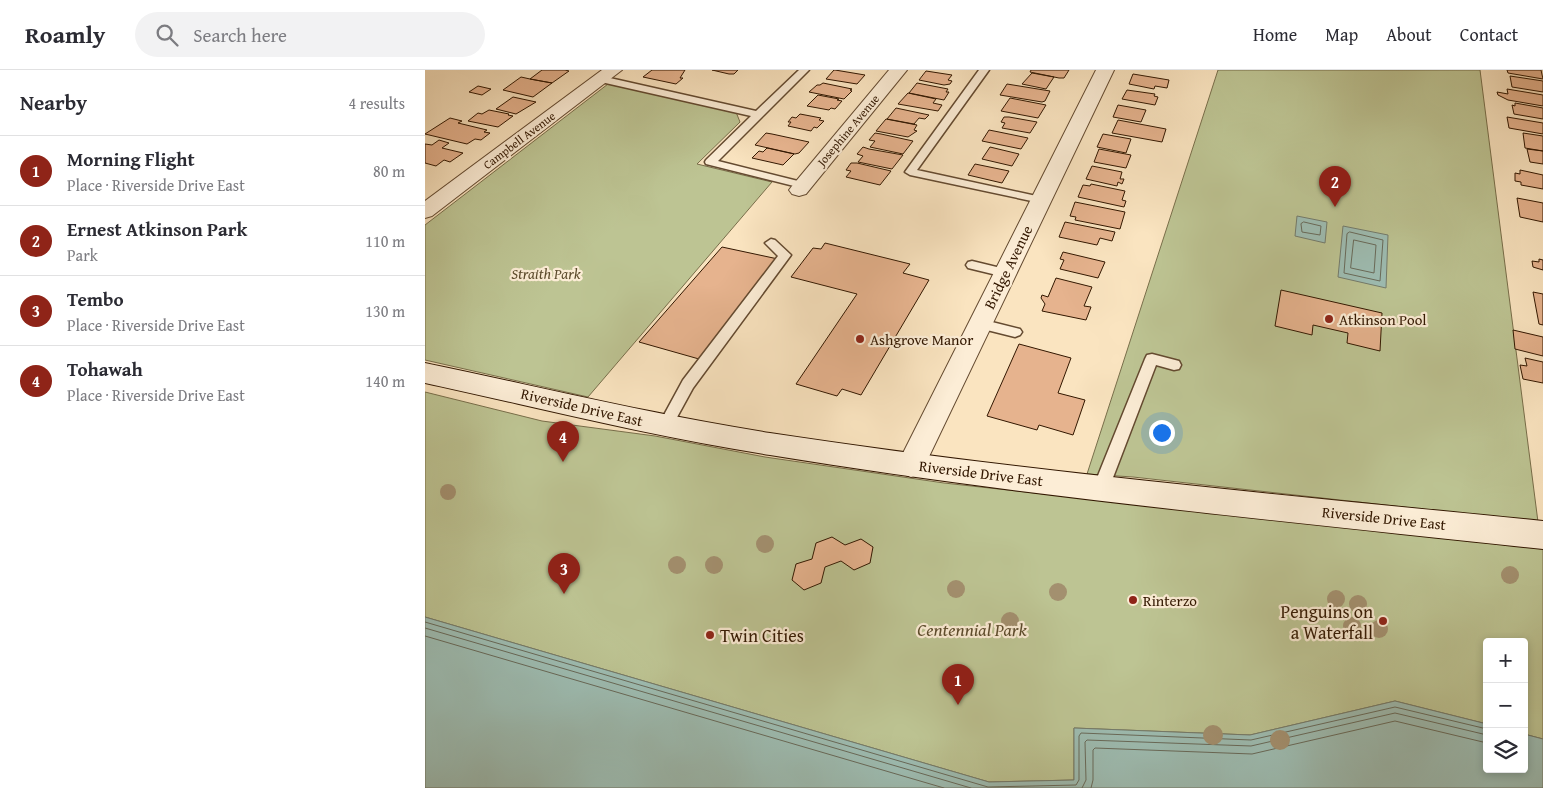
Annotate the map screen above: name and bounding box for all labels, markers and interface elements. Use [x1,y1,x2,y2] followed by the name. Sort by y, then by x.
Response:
[135,12,485,57] search box
[25,17,105,52] text: Roamly
[153,21,181,49] icon: search
[193,21,287,49] text: Search here
[1253,21,1297,48] text: Home
[1325,21,1358,48] text: Map
[1386,21,1432,48] text: About
[1460,21,1518,48] text: Contact
[20,87,87,118] text: Nearby
[812,90,883,171] street label: Josephine Avenue
[348,91,405,115] text: 4 results
[479,107,559,173] street label: Campbell Avenue
[67,145,195,173] text: Morning Flight
[32,159,40,183] text: 1
[373,159,405,183] text: 80 m
[1319,166,1351,207] pin: 2
[67,173,245,197] text: Place · Riverside Drive East
[67,215,247,243] text: Ernest Atkinson Park
[979,222,1037,312] street label: Bridge Avenue
[32,229,40,253] text: 2
[365,229,405,253] text: 110 m
[67,243,98,267] text: Park
[511,263,581,284] park label: Straith Park
[67,285,124,313] text: Tembo
[32,299,40,323] text: 3
[365,299,405,323] text: 130 m
[1339,309,1427,330] place label: Atkinson Pool
[67,313,245,337] text: Place · Riverside Drive East
[1323,313,1335,325] marker: Atkinson Pool
[870,329,973,350] place label: Ashgrove Manor
[854,333,866,345] marker: Ashgrove Manor
[67,355,143,383] text: Tohawah
[32,369,40,393] text: 4
[365,369,405,393] text: 140 m
[67,383,245,407] text: Place · Riverside Drive East
[519,383,646,431] street label: Riverside Drive East
[1149,420,1175,446] your location
[547,421,579,462] pin: 4
[918,455,1045,491] street label: Riverside Drive East
[1321,501,1448,535] street label: Riverside Drive East
[548,553,580,594] pin: 3
[1143,590,1197,611] place label: Rinterzo
[1127,594,1139,606] marker: Rinterzo
[1281,598,1373,646] place label: Penguins on a Waterfall
[1377,615,1389,627] marker: Penguins on a Waterfall
[917,616,1027,643] park label: Centennial Park
[720,622,804,649] place label: Twin Cities
[704,629,716,641] marker: Twin Cities
[1483,638,1528,773] map controls
[1483,638,1528,683] button: +
[942,664,974,705] pin: 1
[1483,683,1528,728] button: −
[1483,728,1528,773] button: layers

